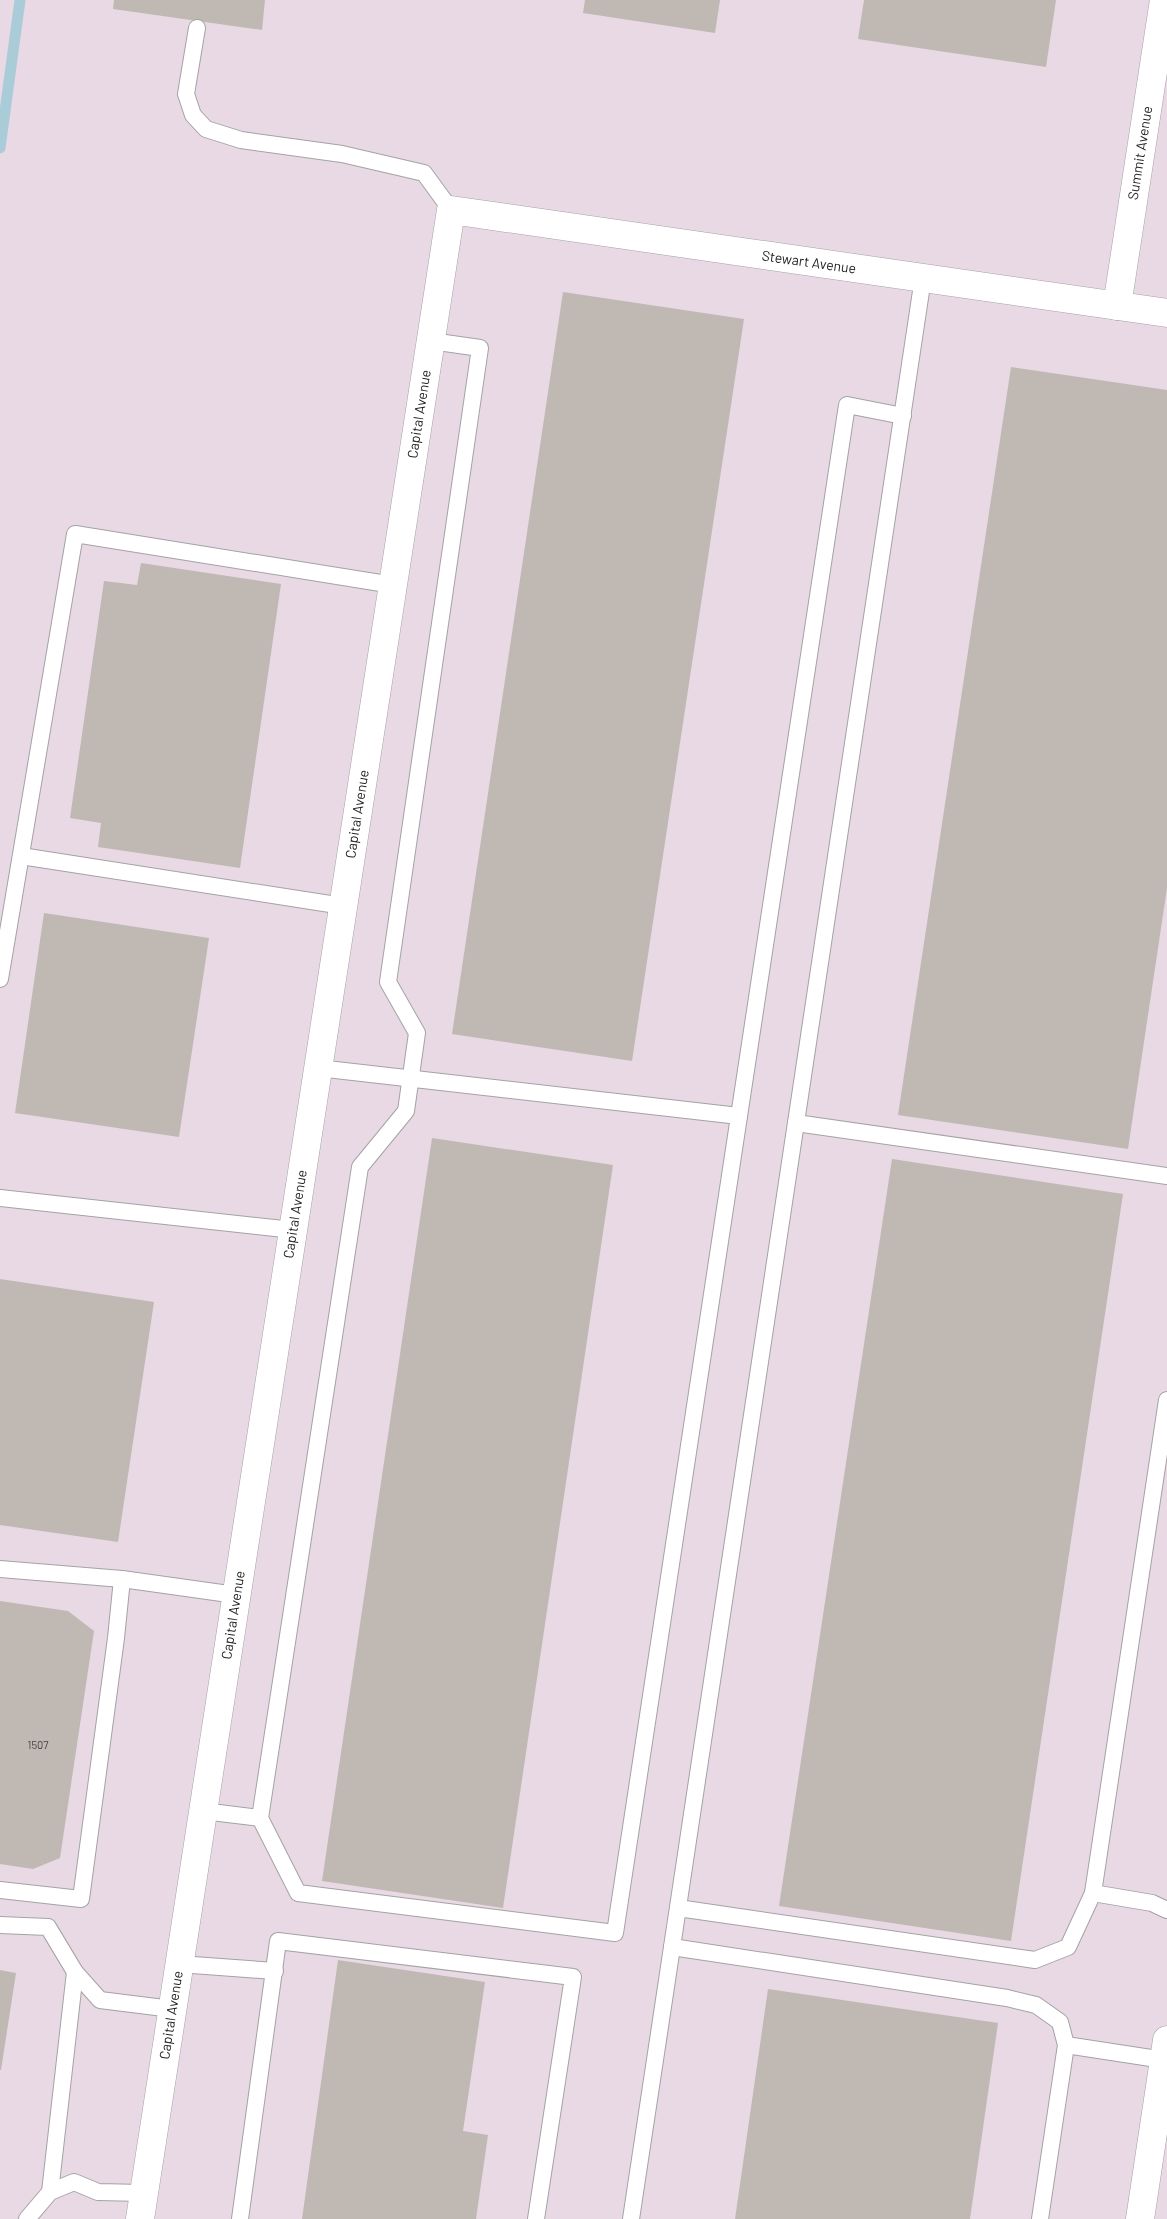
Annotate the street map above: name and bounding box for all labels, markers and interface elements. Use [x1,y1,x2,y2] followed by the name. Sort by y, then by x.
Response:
[1124,105,1155,201] street label: Summit Avenue
[761,246,857,277] street label: Stewart Avenue
[403,368,434,460] street label: Capital Avenue
[341,768,372,860] street label: Capital Avenue
[279,1168,310,1260] street label: Capital Avenue
[217,1569,248,1661] street label: Capital Avenue
[28,1738,48,1751] house number: 1507
[155,1969,186,2061] street label: Capital Avenue

